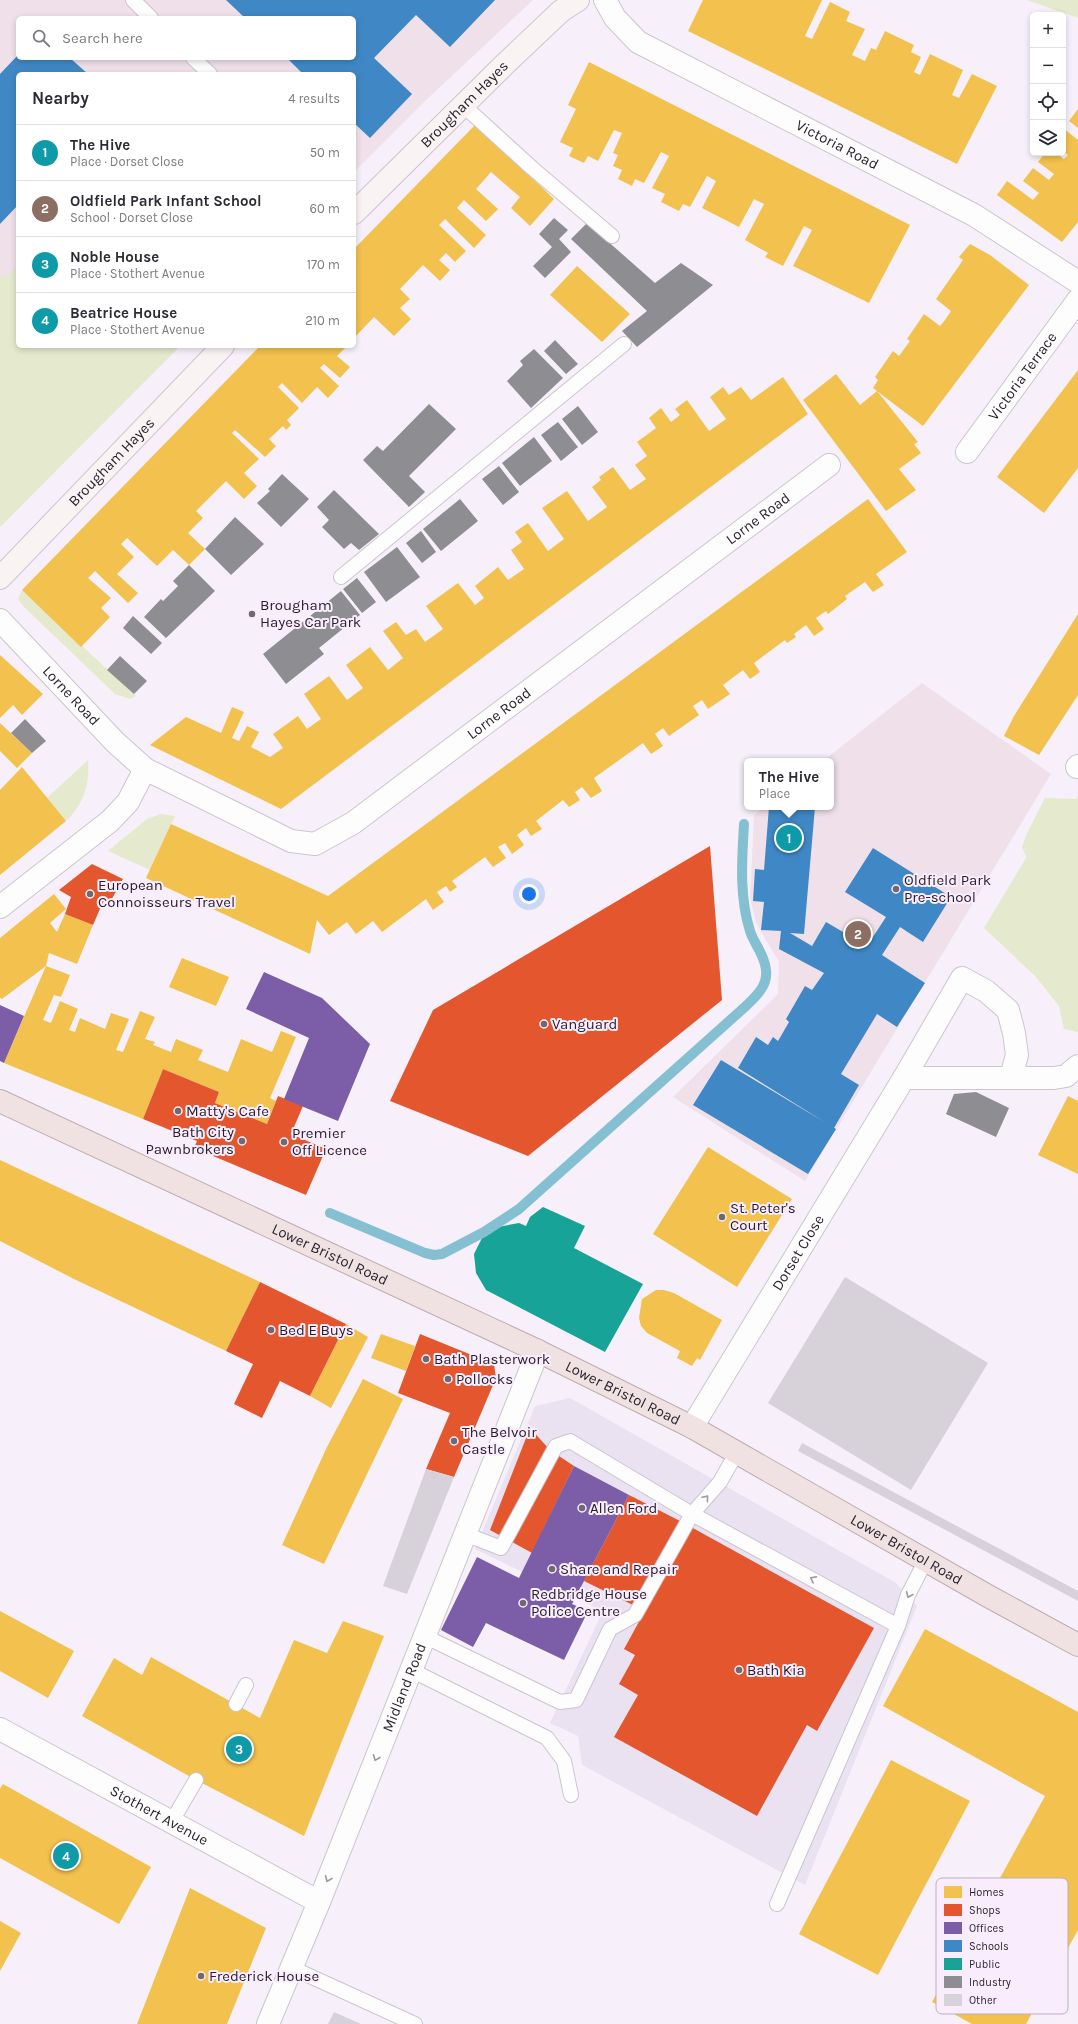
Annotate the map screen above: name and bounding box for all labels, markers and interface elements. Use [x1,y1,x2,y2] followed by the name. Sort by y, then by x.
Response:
[1030,12,1066,156] map controls
[1030,12,1066,48] button: +
[16,16,356,60] search box
[30,27,52,49] icon: search
[62,29,143,47] text: Search here
[1030,48,1066,84] button: −
[417,57,512,151] street label: Brougham Hayes
[1030,84,1066,120] button: locate
[32,88,89,108] text: Nearby
[288,91,340,106] text: 4 results
[793,116,882,173] street label: Victoria Road
[1030,120,1066,156] button: layers
[70,136,130,154] text: The Hive
[43,145,47,160] text: 1
[310,145,340,160] text: 50 m
[70,154,184,169] text: Place · Dorset Close
[70,192,262,210] text: Oldfield Park Infant School
[41,201,49,216] text: 2
[310,201,340,216] text: 60 m
[70,210,193,225] text: School · Dorset Close
[70,248,159,266] text: Noble House
[41,257,49,272] text: 3
[307,257,340,272] text: 170 m
[70,266,205,281] text: Place · Stothert Avenue
[70,304,177,322] text: Beatrice House
[41,313,49,328] text: 4
[305,313,340,328] text: 210 m
[70,322,205,337] text: Place · Stothert Avenue
[984,328,1061,424] street label: Victoria Terrace
[65,414,158,510] street label: Brougham Hayes
[722,489,793,548] street label: Lorne Road
[260,596,361,631] place label: Brougham Hayes Car Park
[247,609,257,619] marker: Brougham Hayes Car Park
[39,662,104,729] street label: Lorne Road
[463,683,535,743] street label: Lorne Road
[744,758,834,810] popup
[759,768,819,786] text: The Hive
[759,786,790,801] text: Place
[776,823,802,853] pin: 1
[904,871,991,906] place label: Oldfield Park Pre-school
[98,876,235,911] place label: European Connoisseurs Travel
[519,884,539,904] your location
[891,884,901,894] marker: Oldfield Park Pre-school
[85,889,95,899] marker: European Connoisseurs Travel
[845,919,871,949] pin: 2
[552,1015,617,1033] place label: Vanguard
[539,1019,549,1029] marker: Vanguard
[186,1102,269,1120] place label: Matty's Cafe
[173,1106,183,1116] marker: Matty's Cafe
[146,1123,234,1158] place label: Bath City Pawnbrokers
[292,1124,367,1159] place label: Premier Off Licence
[237,1136,247,1146] marker: Bath City Pawnbrokers
[279,1137,289,1147] marker: Premier Off Licence
[730,1199,796,1234] place label: St. Peter's Court
[768,1211,828,1294] street label: Dorset Close
[717,1212,727,1222] marker: St. Peter's Court
[269,1220,391,1289] street label: Lower Bristol Road
[279,1321,354,1339] place label: Bed E Buys
[266,1325,276,1335] marker: Bed E Buys
[434,1350,550,1368] place label: Bath Plasterwork
[421,1354,431,1364] marker: Bath Plasterwork
[562,1357,683,1429] street label: Lower Bristol Road
[456,1370,513,1388] place label: Pollocks
[443,1374,453,1384] marker: Pollocks
[462,1423,537,1458] place label: The Belvoir Castle
[449,1436,459,1446] marker: The Belvoir Castle
[702,1495,709,1503] one-way arrow
[590,1499,657,1517] place label: Allen Ford
[577,1503,587,1513] marker: Allen Ford
[847,1510,966,1589] street label: Lower Bristol Road
[560,1560,677,1578] place label: Share and Repair
[547,1564,557,1574] marker: Share and Repair
[809,1576,817,1584] one-way arrow
[531,1585,647,1620] place label: Redbridge House Police Centre
[905,1591,913,1598] one-way arrow
[518,1598,528,1608] marker: Redbridge House Police Centre
[378,1640,430,1735] street label: Midland Road
[747,1661,805,1679] place label: Bath Kia
[734,1665,744,1675] marker: Bath Kia
[226,1734,252,1764] pin: 3
[372,1755,380,1762] one-way arrow
[107,1781,211,1849] street label: Stothert Avenue
[53,1841,79,1871] pin: 4
[325,1874,333,1882] one-way arrow
[936,1878,1068,2014] legend
[969,1886,1004,1899] text: Homes
[969,1904,1001,1917] text: Shops
[969,1922,1004,1935] text: Offices
[969,1940,1009,1953] text: Schools
[969,1958,1001,1971] text: Public
[209,1967,319,1985] place label: Frederick House
[196,1971,206,1981] marker: Frederick House
[969,1976,1011,1989] text: Industry
[969,1994,997,2007] text: Other

